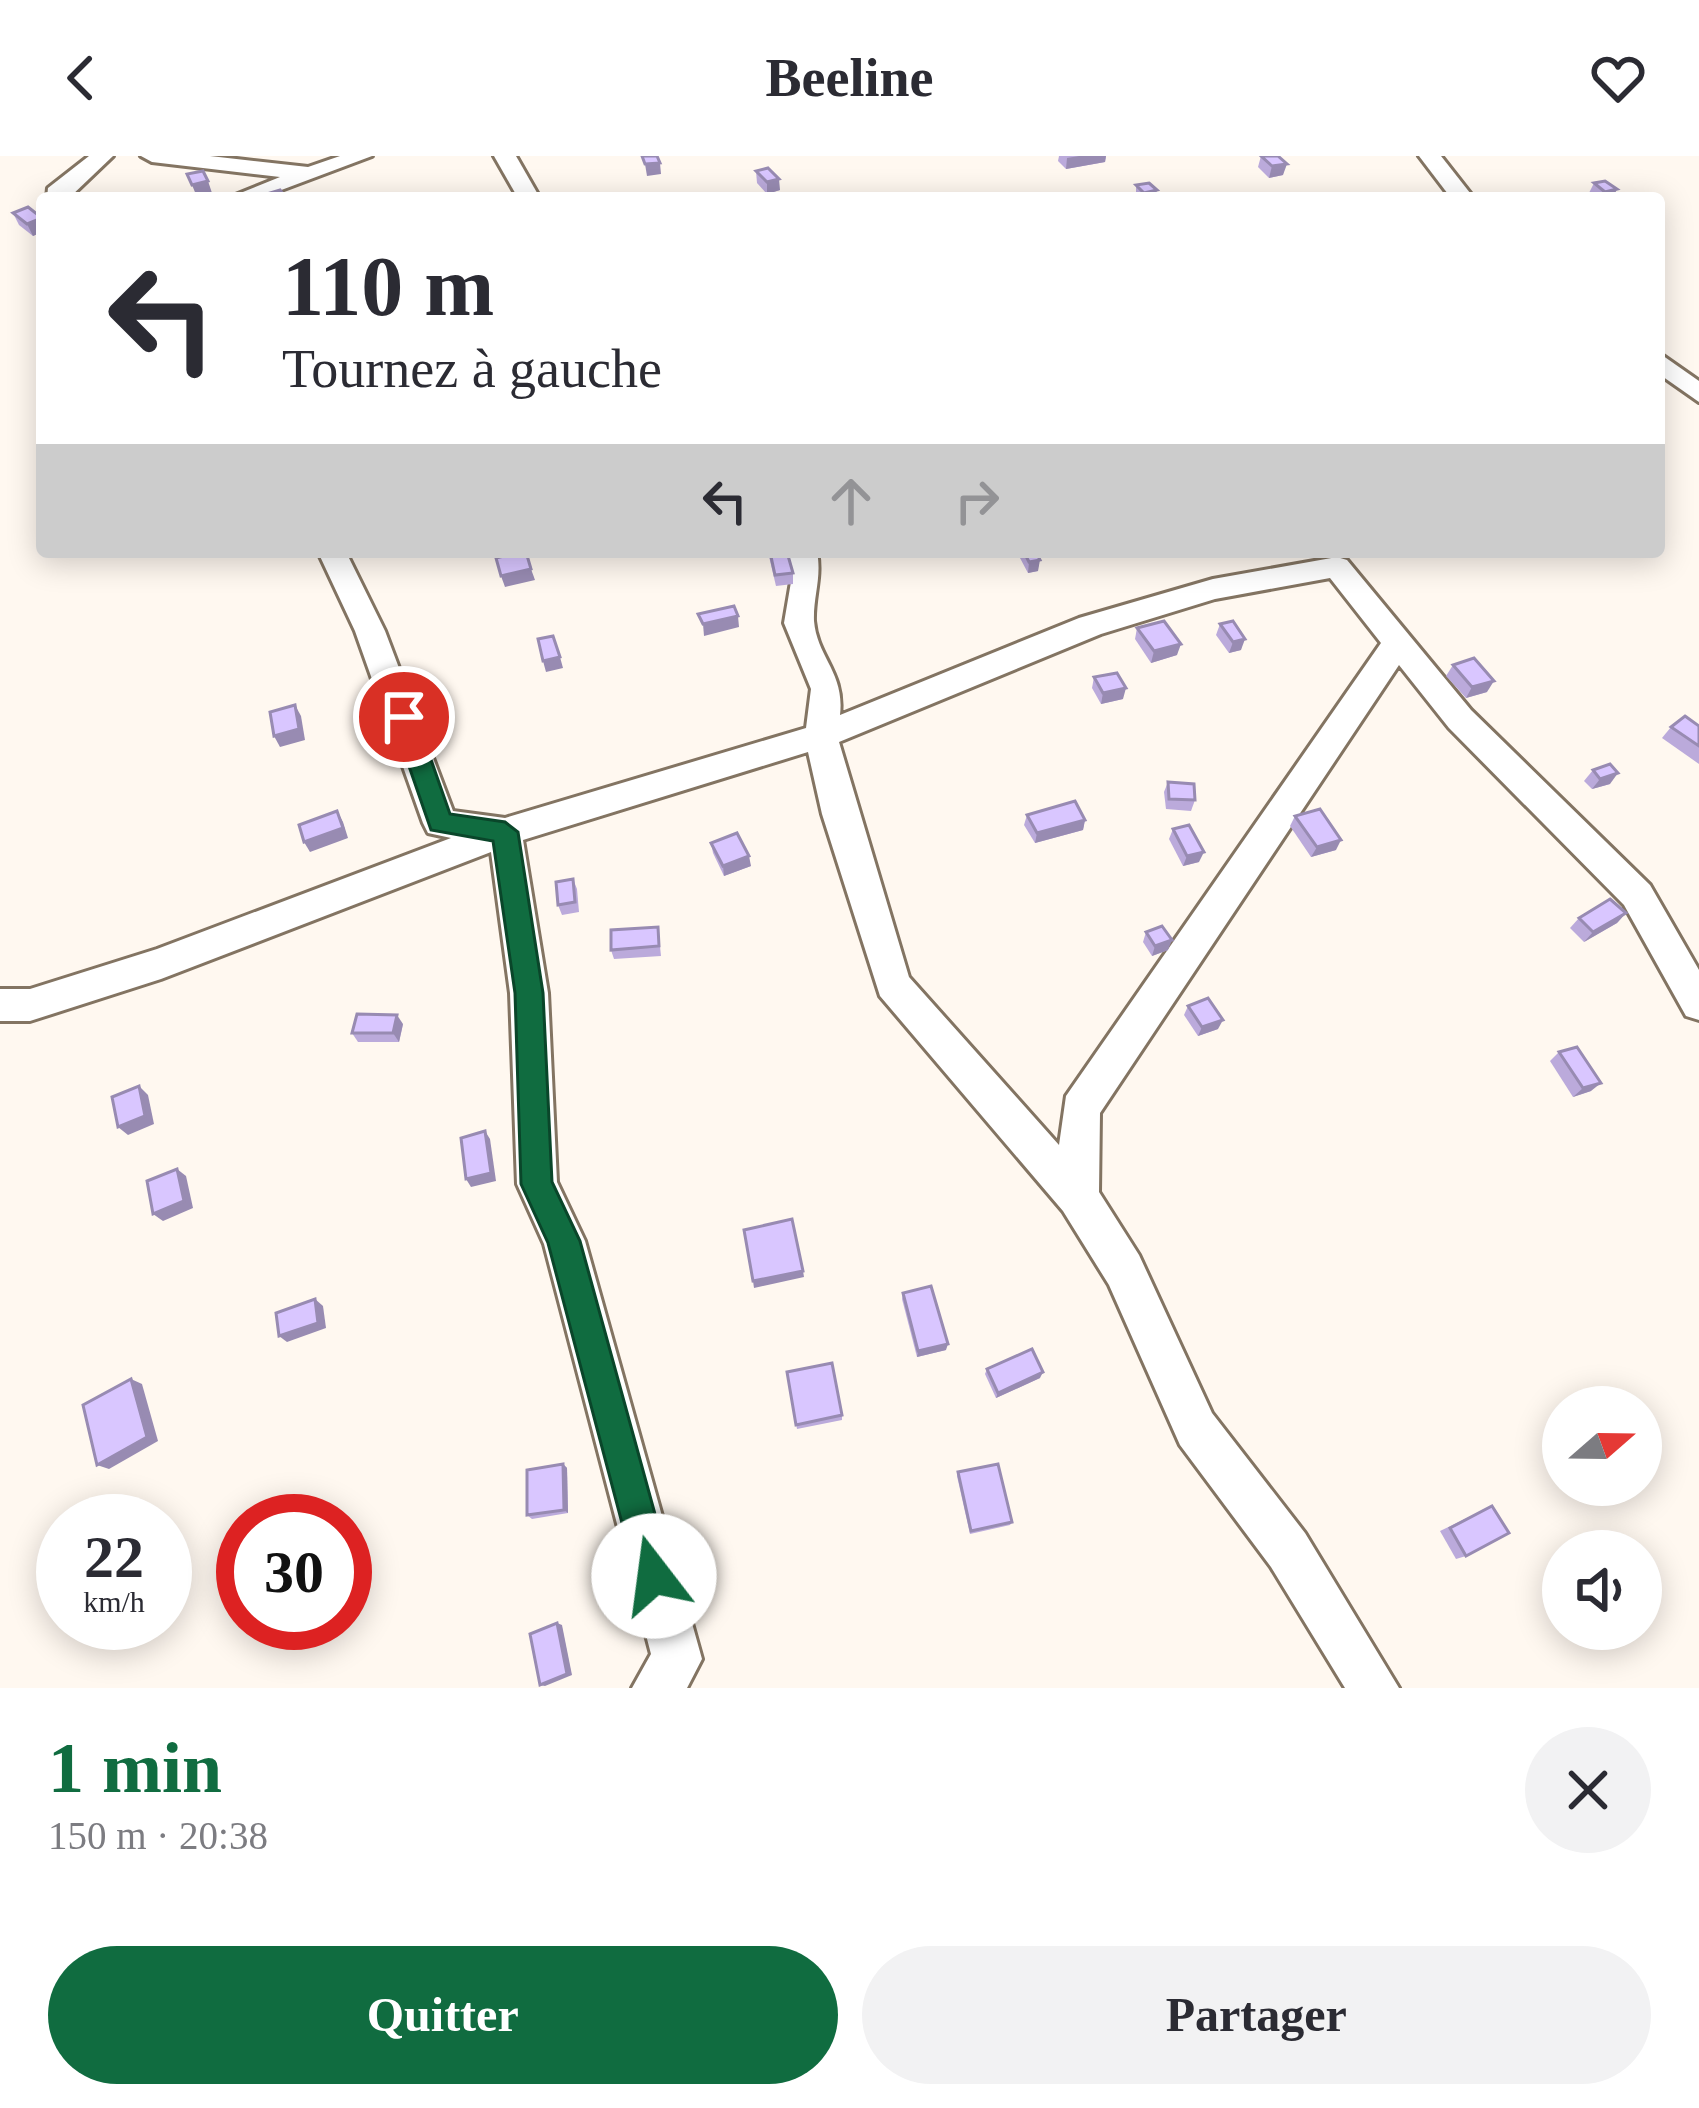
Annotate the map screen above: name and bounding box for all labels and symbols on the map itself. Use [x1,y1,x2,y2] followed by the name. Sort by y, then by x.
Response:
[353,666,455,768] pin
[1542,1386,1662,1506] north arrow
[216,1494,372,1650] speed limit sign: 30
[591,1513,717,1639] position arrow

